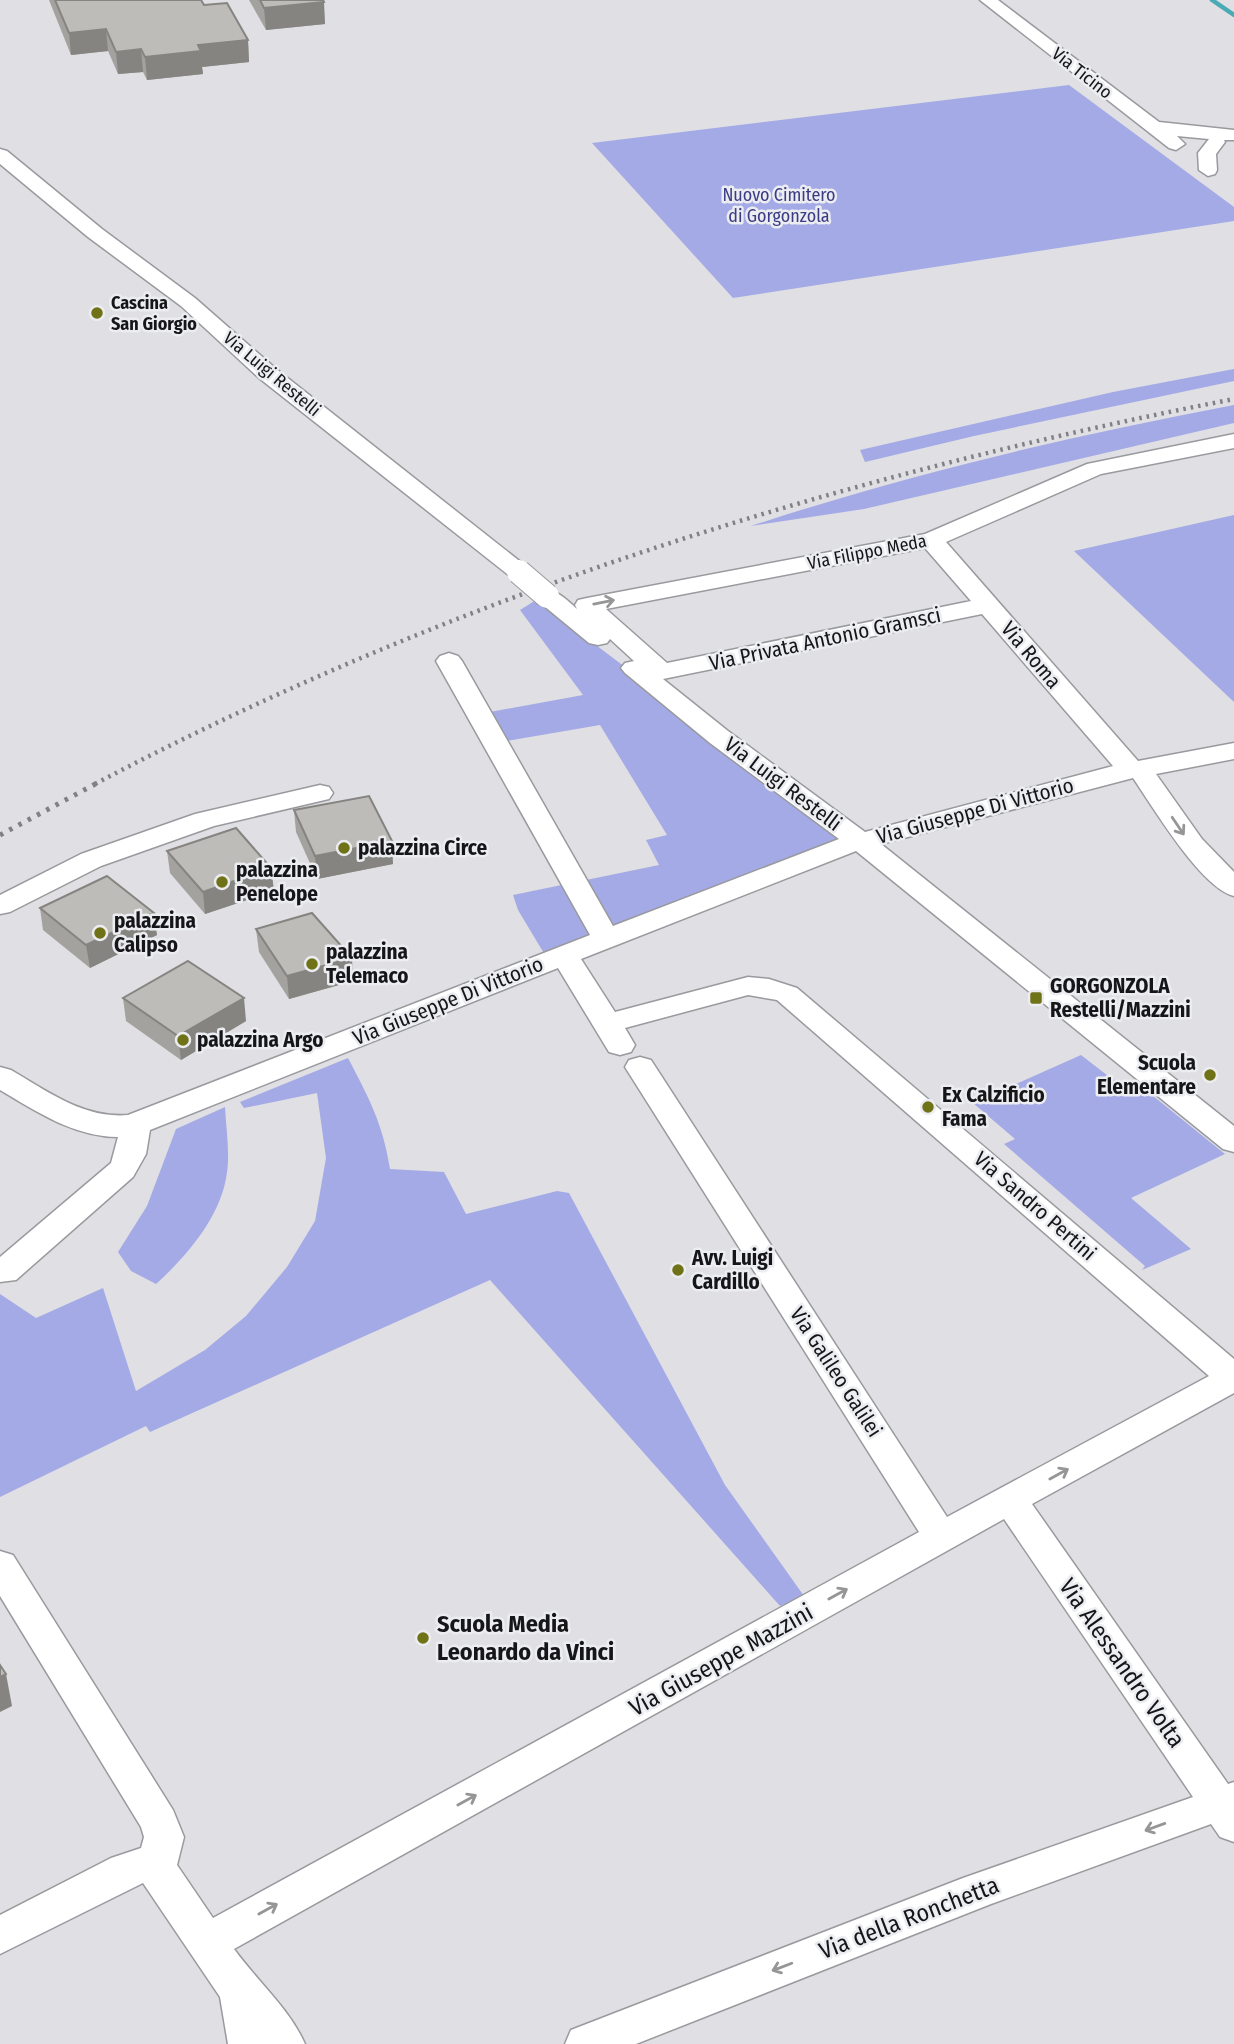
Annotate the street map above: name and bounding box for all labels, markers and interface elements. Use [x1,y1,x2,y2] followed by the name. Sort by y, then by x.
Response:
[1047,43,1117,103] street label: Via Ticino
[722,184,836,227] park label: Nuovo Cimitero di Gorgonzola
[111,292,197,335] place label: Cascina San Giorgio
[89,305,105,321] marker: Cascina San Giorgio
[219,327,325,421] street label: Via Luigi Restelli
[806,530,929,574] street label: Via Filippo Meda
[592,595,615,608] one-way arrow
[707,602,943,676] street label: Via Privata Antonio Gramsci
[995,616,1067,694] street label: Via Roma
[719,731,847,837] street label: Via Luigi Restelli
[874,772,1076,850] street label: Via Giuseppe Di Vittorio
[1171,815,1185,835] one-way arrow
[358,835,488,861] place label: palazzina Circe
[336,840,352,856] marker: palazzina Circe
[236,857,318,907] place label: palazzina Penelope
[214,874,230,890] marker: palazzina Penelope
[114,908,196,958] place label: palazzina Calipso
[92,925,108,941] marker: palazzina Calipso
[326,939,408,989] place label: palazzina Telemaco
[349,951,547,1051] street label: Via Giuseppe Di Vittorio
[304,956,320,972] marker: palazzina Telemaco
[1050,973,1191,1023] place label: GORGONZOLA Restelli/Mazzini
[1028,990,1044,1006] marker: GORGONZOLA Restelli/Mazzini
[197,1027,323,1053] place label: palazzina Argo
[175,1032,191,1048] marker: palazzina Argo
[1097,1050,1196,1100] place label: Scuola Elementare
[1202,1067,1218,1083] marker: Scuola Elementare
[942,1082,1045,1132] place label: Ex Calzificio Fama
[920,1099,936,1115] marker: Ex Calzificio Fama
[969,1146,1101,1266] street label: Via Sandro Pertini
[691,1245,773,1295] place label: Avv. Luigi Cardillo
[670,1262,686,1278] marker: Avv. Luigi Cardillo
[784,1302,888,1442] street label: Via Galileo Galilei
[1048,1467,1069,1480] one-way arrow
[1053,1573,1191,1753] street label: Via Alessandro Volta
[827,1587,847,1601] one-way arrow
[624,1598,818,1722] street label: Via Giuseppe Mazzini
[437,1610,614,1666] place label: Scuola Media Leonardo da Vinci
[415,1630,431,1646] marker: Scuola Media Leonardo da Vinci
[457,1793,477,1807] one-way arrow
[1145,1822,1167,1834] one-way arrow
[815,1871,1003,1965] street label: Via della Ronchetta
[257,1902,278,1915] one-way arrow
[771,1962,793,1975] one-way arrow

